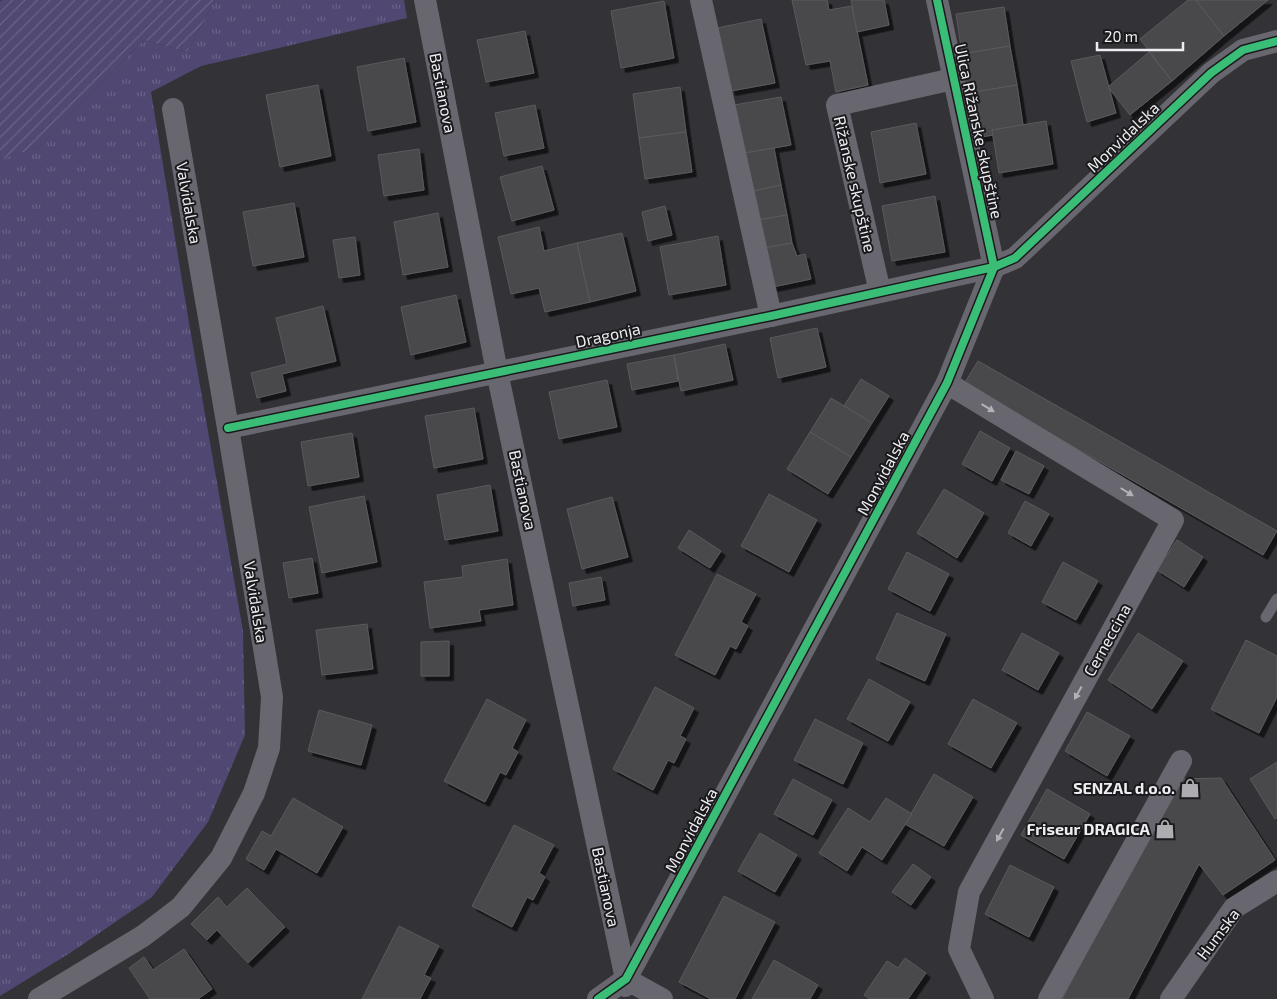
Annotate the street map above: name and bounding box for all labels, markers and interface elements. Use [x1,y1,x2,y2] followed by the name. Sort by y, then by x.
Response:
[1097,20,1183,52] scale bar
[1104,27,1138,45] text: 20 m
[952,42,1007,220] street label: Ulica Rižanske skupštine
[426,51,461,135] street label: Bastianova
[1083,98,1163,176] street label: Monvidalska
[831,114,880,254] street label: Rižanske skupštine
[173,161,206,245] street label: Valvidalska
[574,318,642,352] street label: Dragonja
[982,403,995,412] one-way arrow
[852,427,913,518] street label: Monvidalska
[506,448,541,532] street label: Bastianova
[1121,488,1134,497] one-way arrow
[241,560,272,644] street label: Valvidalska
[1079,600,1134,679] street label: Cerneccina
[1074,685,1082,700] one-way arrow
[1179,777,1201,799] shop icon: SENZAL d.o.o.
[1073,778,1175,797] place label: SENZAL d.o.o.
[660,784,721,875] street label: Monvidalska
[1154,818,1176,840] shop icon: Friseur DRAGICA
[1027,819,1151,838] place label: Friseur DRAGICA
[996,828,1004,843] one-way arrow
[589,845,624,929] street label: Bastianova
[1192,904,1243,963] street label: Humska

